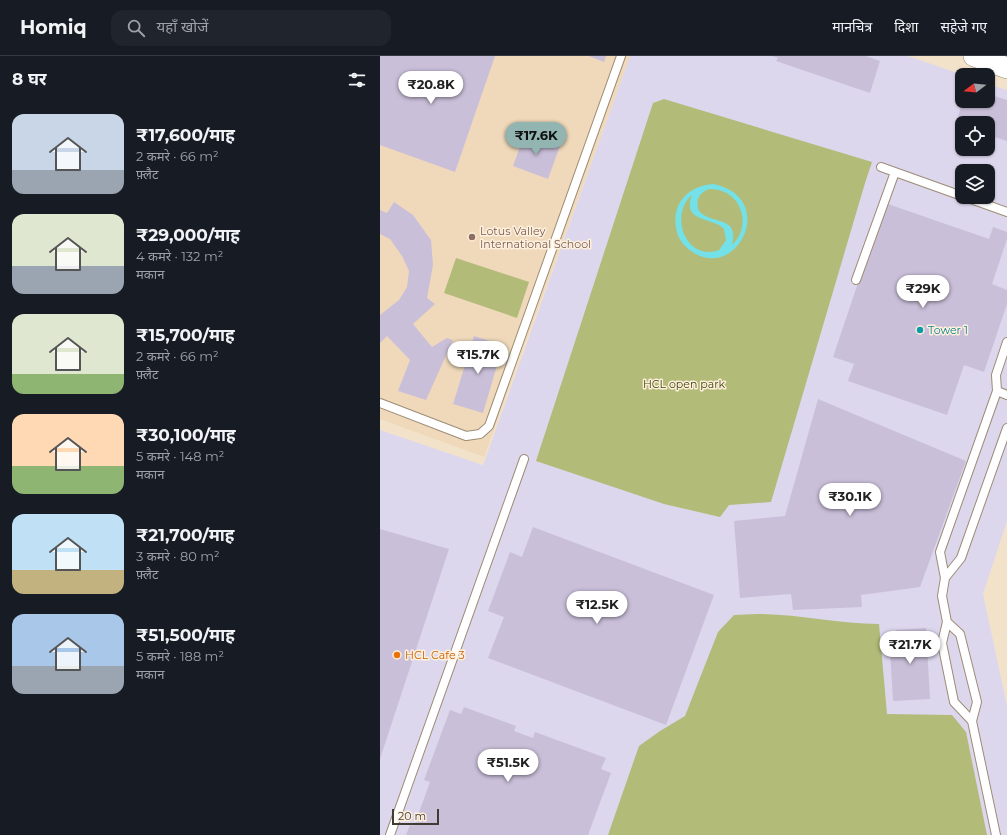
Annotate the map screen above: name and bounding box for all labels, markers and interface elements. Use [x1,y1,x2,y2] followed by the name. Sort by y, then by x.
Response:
[111,10,391,46] search box
[20,16,87,39] text: Homiq
[125,17,147,39] icon: search
[157,17,208,36] text: यहाँ खोजें
[832,18,872,36] text: मानचित्र
[894,18,918,36] text: दिशा
[940,18,987,36] text: सहेजे गए
[955,68,995,108] north arrow
[955,68,995,204] map controls
[12,69,47,89] text: 8 घर
[346,69,368,91] icon: filters
[398,71,464,105] pin: ₹20.8K
[407,76,455,92] text: ₹20.8K
[955,116,995,156] button: locate
[503,122,569,156] pin: ₹17.6K
[136,125,235,145] text: ₹17,600/माह
[514,127,558,143] text: ₹17.6K
[44,130,92,178] icon: home
[136,148,219,164] text: 2 कमरे · 66 m²
[955,164,995,204] button: layers
[136,166,159,182] text: फ़्लैट
[480,224,591,251] place label: Lotus Valley International School
[136,225,240,245] text: ₹29,000/माह
[44,230,92,278] icon: home
[467,232,477,242] marker: Lotus Valley International School
[136,248,223,264] text: 4 कमरे · 132 m²
[136,266,164,282] text: मकान
[899,275,947,309] pin: ₹29K
[906,280,940,296] text: ₹29K
[928,323,968,337] place label: Tower 1
[136,325,235,345] text: ₹15,700/माह
[915,325,925,335] marker: Tower 1
[44,330,92,378] icon: home
[445,341,511,375] pin: ₹15.7K
[456,346,500,362] text: ₹15.7K
[136,348,219,364] text: 2 कमरे · 66 m²
[136,366,159,382] text: फ़्लैट
[643,377,726,391] park label: HCL open park
[136,425,236,445] text: ₹30,100/माह
[44,430,92,478] icon: home
[136,448,224,464] text: 5 कमरे · 148 m²
[136,466,164,482] text: मकान
[817,483,883,517] pin: ₹30.1K
[828,488,872,504] text: ₹30.1K
[136,525,235,545] text: ₹21,700/माह
[44,530,92,578] icon: home
[136,548,220,564] text: 3 कमरे · 80 m²
[136,566,159,582] text: फ़्लैट
[564,591,630,625] pin: ₹12.5K
[575,596,619,612] text: ₹12.5K
[136,625,235,645] text: ₹51,500/माह
[44,630,92,678] icon: home
[877,631,943,665] pin: ₹21.7K
[888,636,932,652] text: ₹21.7K
[136,648,224,664] text: 5 कमरे · 188 m²
[405,648,465,662] place label: HCL Cafe 3
[392,650,402,660] marker: HCL Cafe 3
[136,666,164,682] text: मकान
[475,749,541,783] pin: ₹51.5K
[486,754,530,770] text: ₹51.5K
[392,807,439,826] scale bar
[398,809,426,823] text: 20 m

